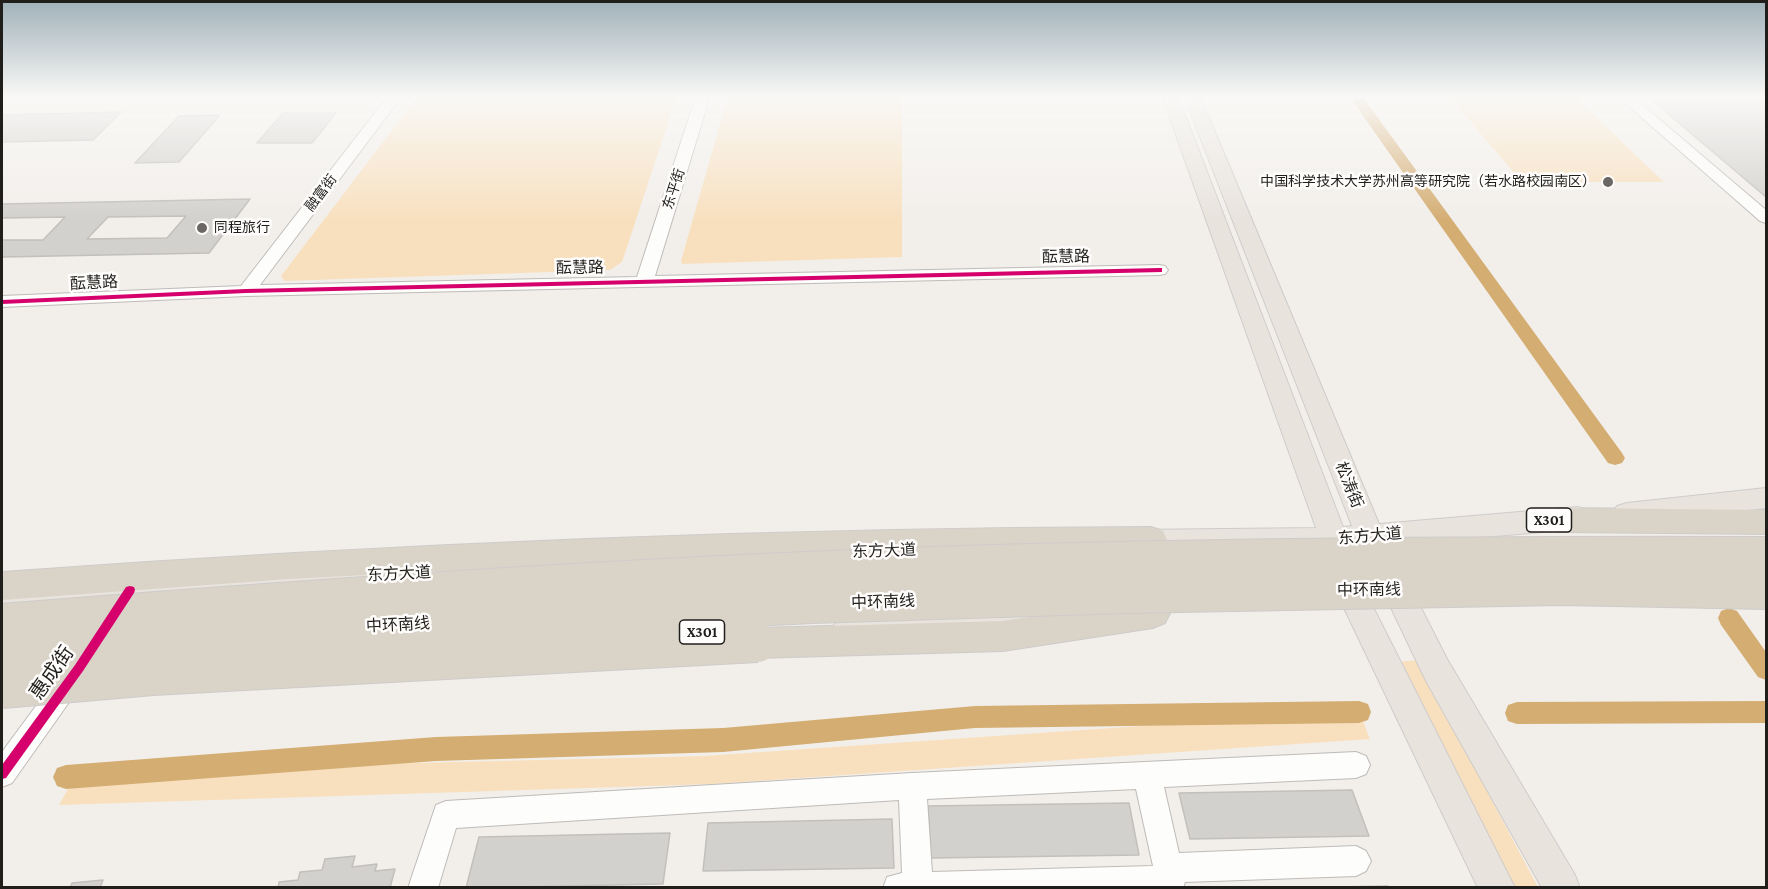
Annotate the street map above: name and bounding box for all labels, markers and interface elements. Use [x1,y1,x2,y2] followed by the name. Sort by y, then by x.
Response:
[660,166,688,212] street label: 东平街
[302,171,340,215] street label: 融富街
[1260,174,1596,190] place label: 中国科学技术大学苏州高等研究院（若水路校园南区）
[1601,175,1615,189] marker: 中国科学技术大学苏州高等研究院（若水路校园南区）
[214,220,270,236] place label: 同程旅行
[195,221,209,235] marker: 同程旅行
[1042,247,1090,267] street label: 酝慧路
[556,258,604,278] street label: 酝慧路
[70,272,118,294] street label: 酝慧路
[1331,459,1367,511] street label: 松涛街
[1526,508,1572,532] road number: X301
[1337,524,1403,548] street label: 东方大道
[852,540,916,562] street label: 东方大道
[367,563,431,585] street label: 东方大道
[1337,580,1401,600] street label: 中环南线
[851,591,915,613] street label: 中环南线
[366,614,430,636] street label: 中环南线
[680,620,724,644] road number: X301
[25,642,79,704] street label: 惠成街

